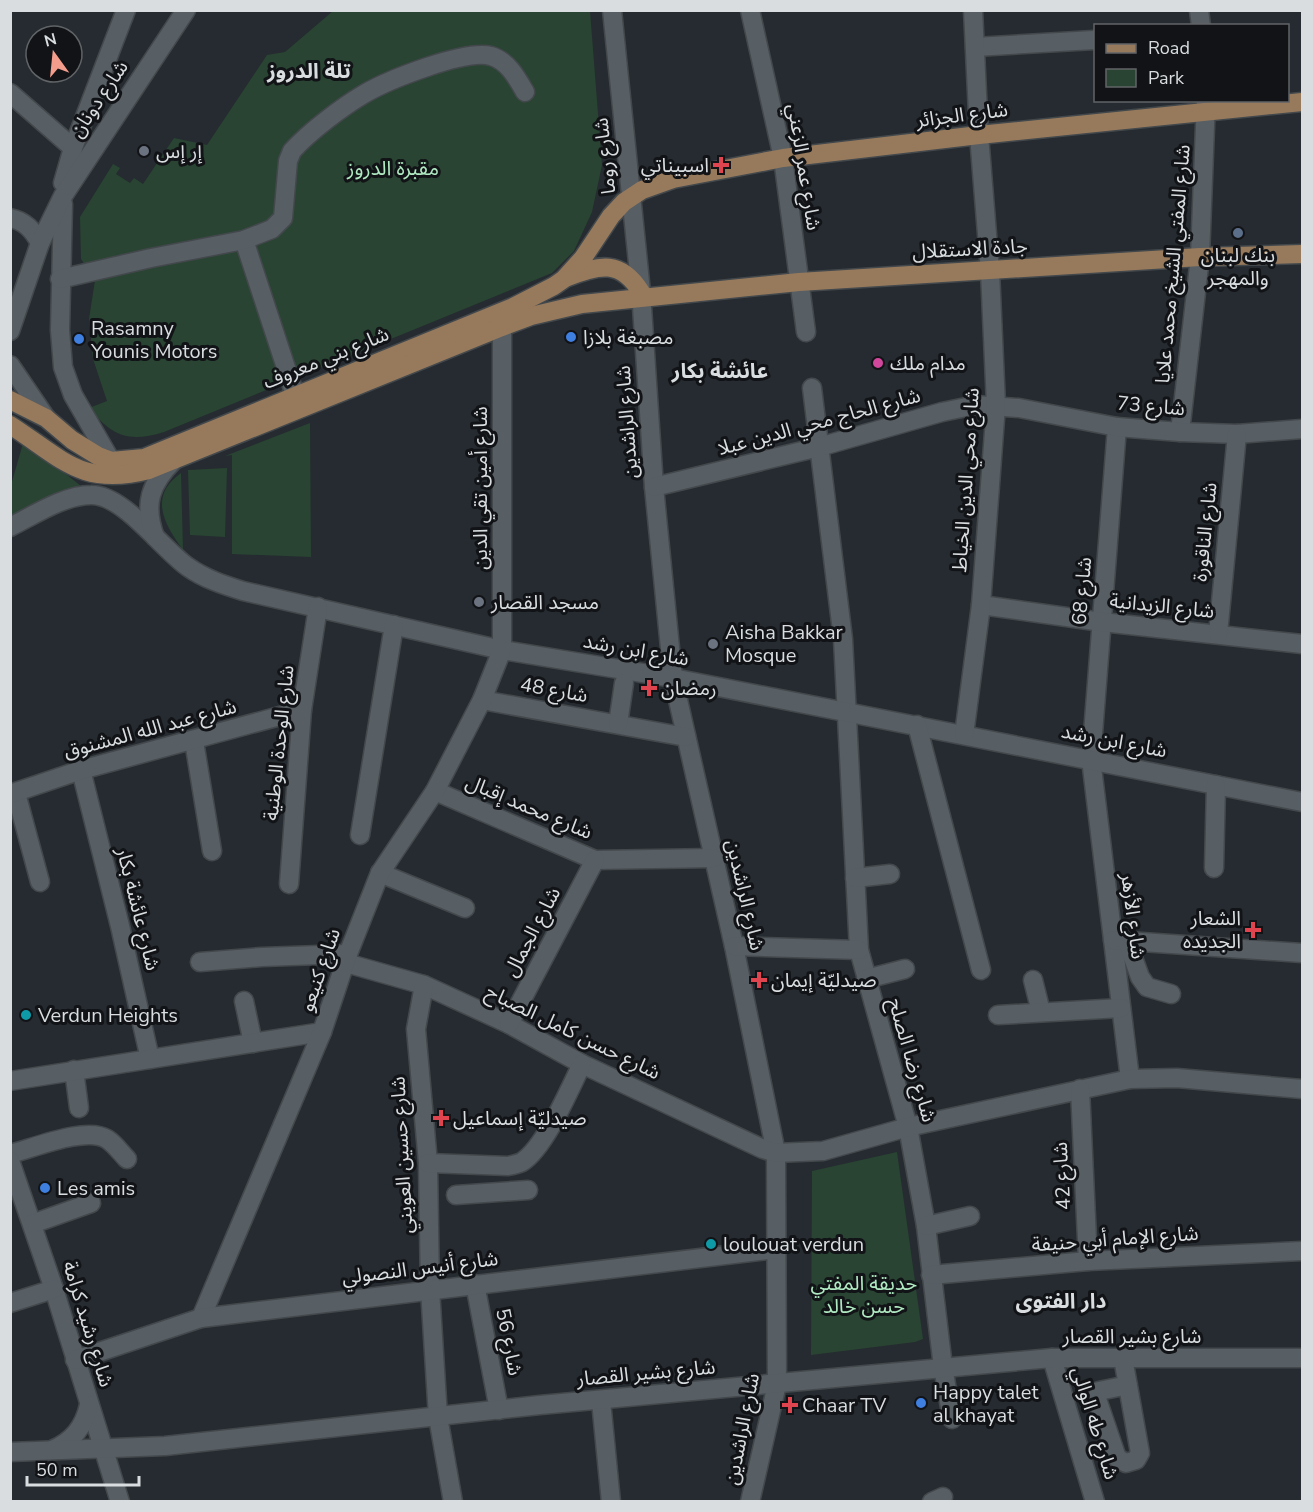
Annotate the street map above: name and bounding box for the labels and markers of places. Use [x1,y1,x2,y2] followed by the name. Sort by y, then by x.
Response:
[156,138,203,165] place label: إر إس
[137,144,151,158] marker: إر إس
[641,152,709,180] place label: اسبيناتي
[714,158,728,172] marker: اسبيناتي
[1231,226,1245,240] marker: بنك لبنان والمهجر
[1201,242,1275,292] place label: بنك لبنان والمهجر
[90,315,217,365] place label: Rasamny Younis Motors
[583,324,674,351] place label: مصبغة بلازا
[564,330,578,344] marker: مصبغة بلازا
[72,332,86,346] marker: Rasamny Younis Motors
[890,350,966,378] place label: مدام ملك
[871,356,885,370] marker: مدام ملك
[490,589,599,616] place label: مسجد القصار
[472,595,486,609] marker: مسجد القصار
[725,619,843,669] place label: Aisha Bakkar Mosque
[706,637,720,651] marker: Aisha Bakkar Mosque
[661,675,717,702] place label: رمضان
[642,681,656,695] marker: رمضان
[1183,905,1241,955] place label: الشعار الجديده
[1246,923,1260,937] marker: الشعار الجديده
[771,967,876,994] place label: صيدليّة إيمان
[752,973,766,987] marker: صيدليّة إيمان
[37,1002,178,1029] place label: Verdun Heights
[19,1008,33,1022] marker: Verdun Heights
[453,1105,587,1132] place label: صيدليّة إسماعيل
[434,1111,448,1125] marker: صيدليّة إسماعيل
[57,1175,135,1202] place label: Les amis
[38,1181,52,1195] marker: Les amis
[723,1231,864,1258] place label: loulouat verdun
[704,1237,718,1251] marker: loulouat verdun
[933,1379,1039,1429] place label: Happy talet al khayat
[802,1392,887,1419] place label: Chaar TV
[914,1396,928,1410] marker: Happy talet al khayat
[783,1398,797,1412] marker: Chaar TV

